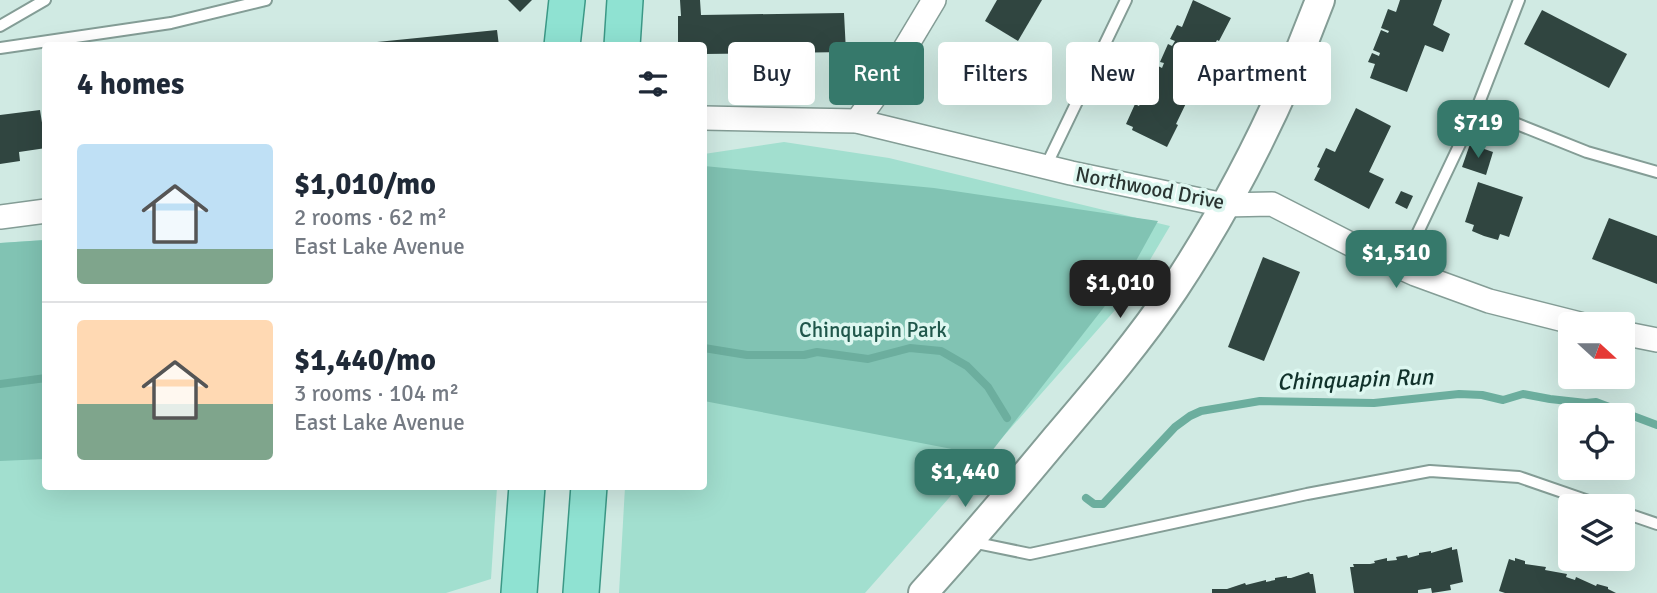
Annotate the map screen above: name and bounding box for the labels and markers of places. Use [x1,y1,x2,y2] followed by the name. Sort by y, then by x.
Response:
[1437,100,1519,160] pin: $719
[1339,230,1453,290] pin: $1,510
[1063,260,1177,320] pin: $1,010
[908,449,1022,509] pin: $1,440

